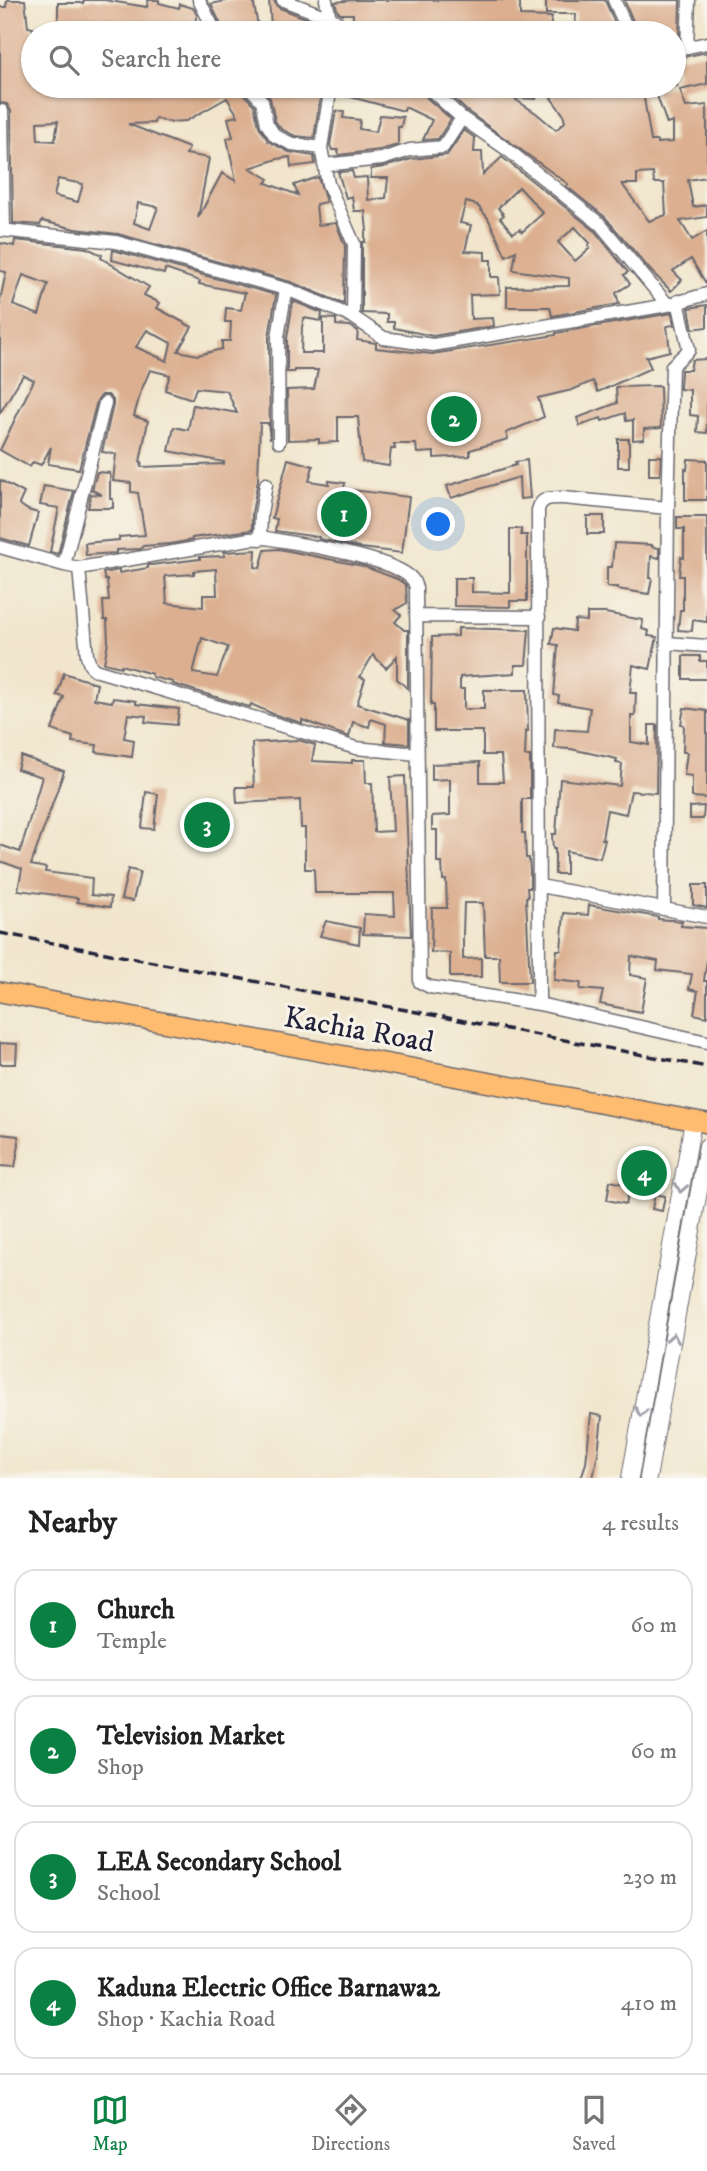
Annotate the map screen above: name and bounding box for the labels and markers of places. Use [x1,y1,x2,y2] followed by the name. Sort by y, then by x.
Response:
[431,393,477,445] pin: 2
[321,488,367,540] pin: 1
[184,799,230,851] pin: 3
[621,1147,667,1199] pin: 4

